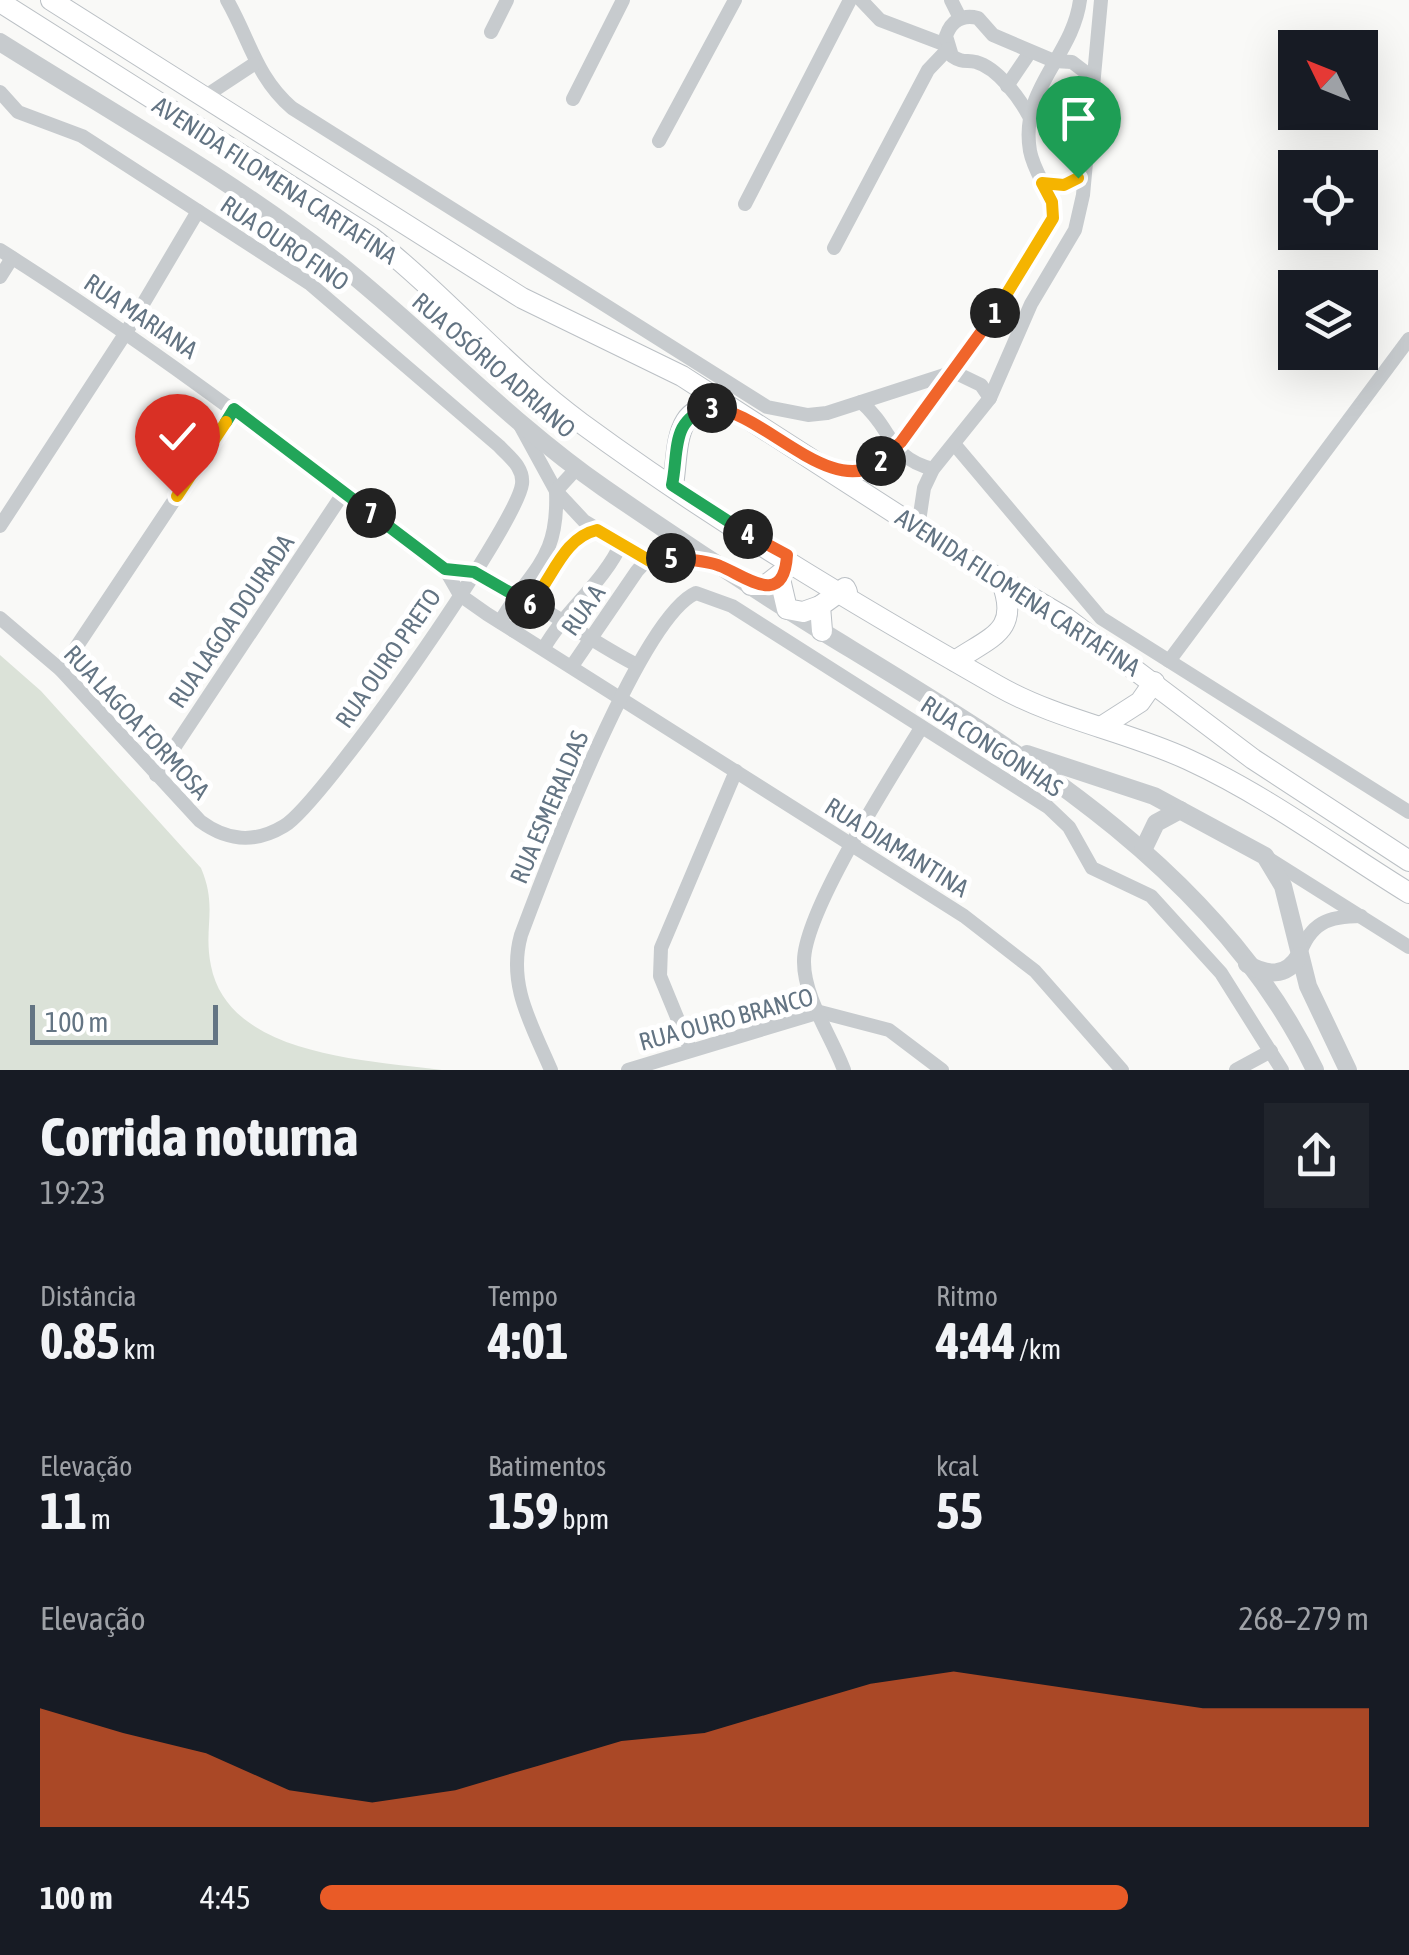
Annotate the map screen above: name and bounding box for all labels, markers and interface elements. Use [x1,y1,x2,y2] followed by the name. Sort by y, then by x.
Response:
[1278,30,1378,130] north arrow
[1278,30,1378,370] map controls
[1036,76,1121,179] pin
[148,91,403,270] street label: AVENIDA FILOMENA CARTAFINA
[1051,91,1106,146] icon: arrive
[1278,150,1378,250] button: locate
[216,190,354,296] street label: RUA OURO FINO
[79,268,203,364] street label: RUA MARIANA
[1278,270,1378,370] button: layers
[407,287,581,443] street label: RUA OSÓRIO ADRIANO
[970,288,1020,338] pin: 1
[988,297,1002,329] text: 1
[687,383,737,433] pin: 3
[705,392,719,424] text: 3
[135,394,220,497] pin
[150,409,205,464] icon: check
[856,436,906,486] pin: 2
[874,445,888,477] text: 2
[346,488,396,538] pin: 7
[364,497,378,529] text: 7
[891,503,1146,682] street label: AVENIDA FILOMENA CARTAFINA
[723,509,773,559] pin: 4
[741,518,755,550] text: 4
[163,529,300,713] street label: RUA LAGOA DOURADA
[646,533,696,583] pin: 5
[664,542,678,574] text: 5
[505,579,555,629] pin: 6
[556,579,611,641] street label: RUA A
[330,583,446,733] street label: RUA OURO PRETO
[523,588,537,620] text: 6
[59,639,216,805] street label: RUA LAGOA FORMOSA
[916,690,1068,802] street label: RUA CONGONHAS
[504,727,594,887] street label: RUA ESMERALDAS
[820,792,974,903] street label: RUA DIAMANTINA
[636,982,816,1056] street label: RUA OURO BRANCO
[30,1000,218,1044] scale bar
[45,1006,108,1038] text: 100 m
[1264,1103,1369,1208] button: share
[40,1105,358,1168] text: Corrida noturna
[40,1174,106,1211] text: 19:23
[40,1280,137,1312] text: Distância
[488,1280,558,1312] text: Tempo
[936,1280,998,1312] text: Ritmo
[40,1312,119,1370] text: 0.85
[488,1312,568,1370] text: 4:01
[936,1312,1015,1370] text: 4:44
[119,1333,156,1365] text: km
[1015,1333,1061,1365] text: /km
[40,1450,132,1482] text: Elevação
[488,1450,606,1482] text: Batimentos
[936,1450,979,1482] text: kcal
[40,1482,87,1540] text: 11
[488,1482,559,1540] text: 159
[936,1482,983,1540] text: 55
[87,1503,111,1535] text: m
[559,1503,609,1535] text: bpm
[40,1600,146,1637] text: Elevação
[1239,1600,1369,1637] text: 268–279 m
[40,1879,113,1916] text: 100 m
[200,1879,251,1916] text: 4:45

